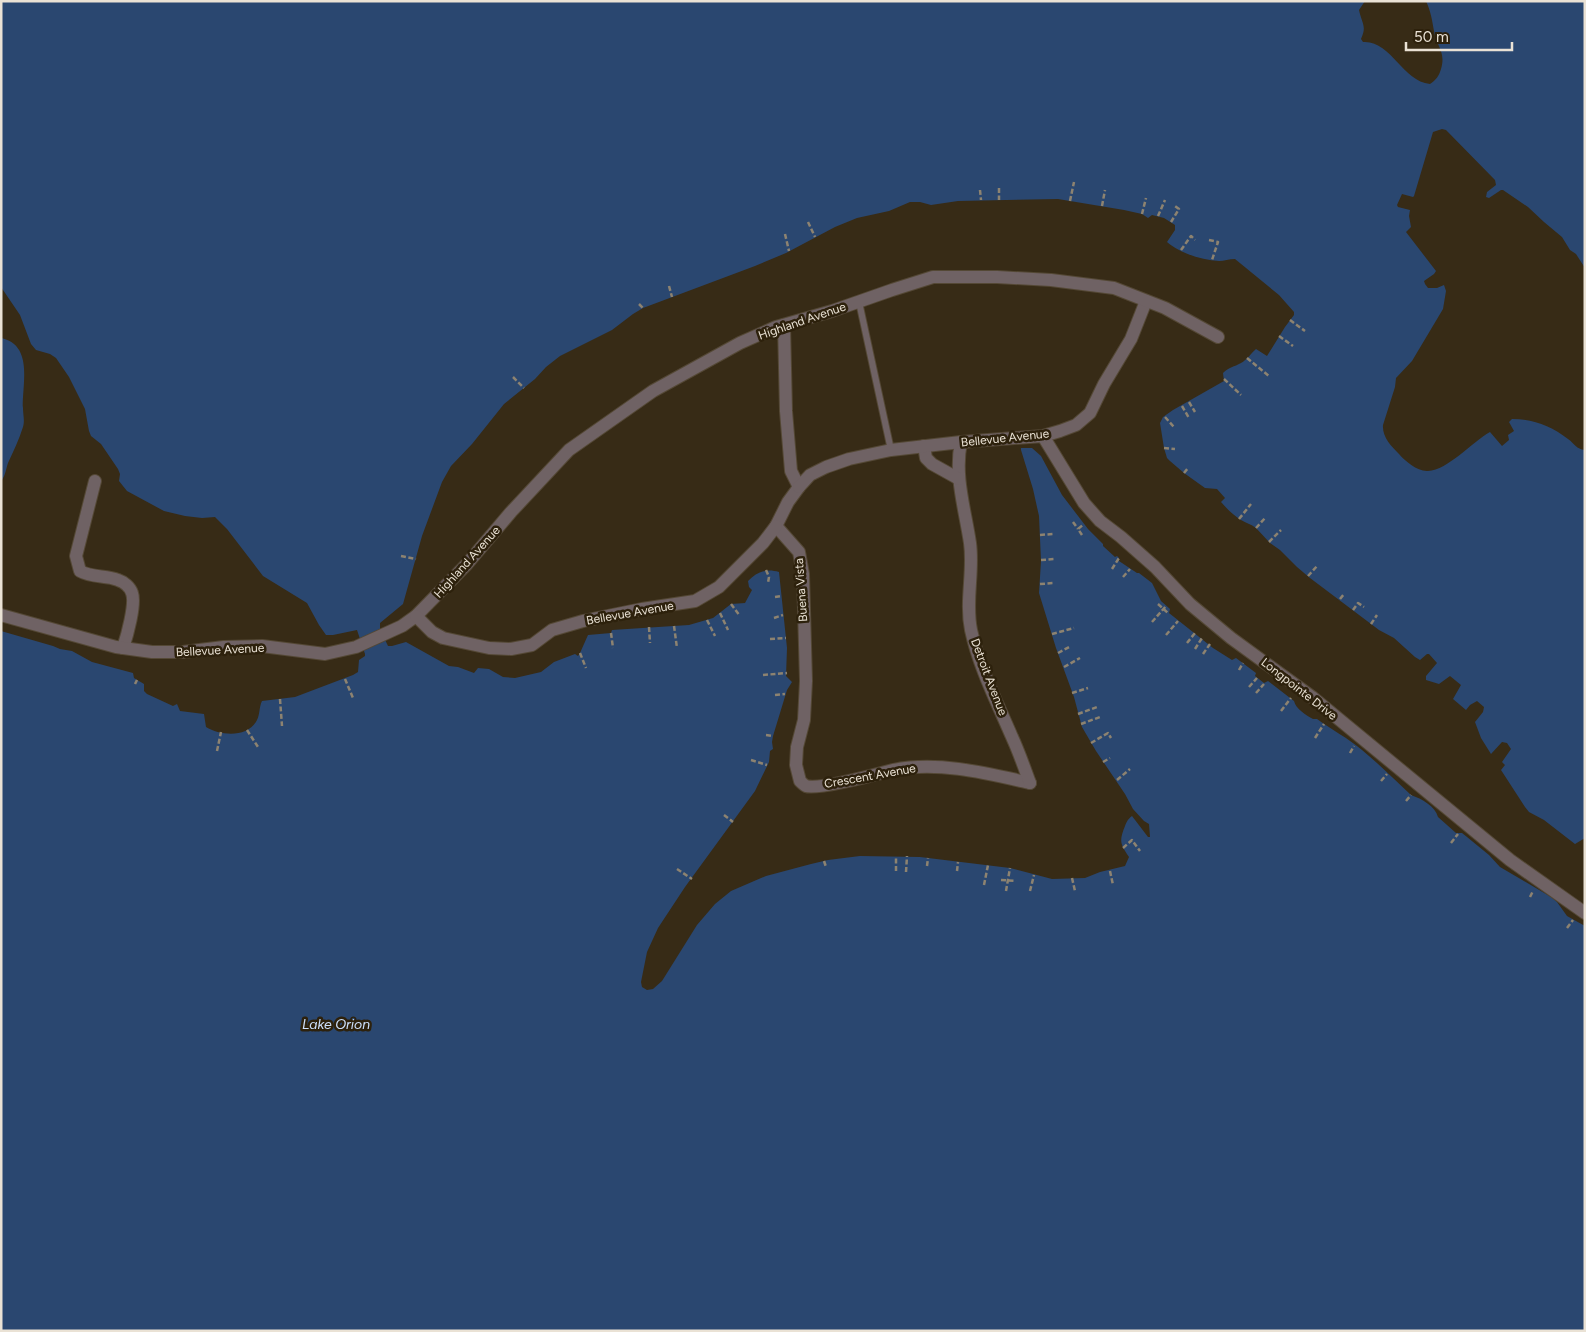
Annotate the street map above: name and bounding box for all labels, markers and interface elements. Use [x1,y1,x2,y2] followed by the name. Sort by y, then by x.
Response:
[1406,20,1512,52] scale bar
[1414,28,1449,46] text: 50 m
[756,299,848,343] street label: Highland Avenue
[960,426,1050,450] street label: Bellevue Avenue
[431,523,503,601] street label: Highland Avenue
[792,558,810,622] street label: Buena Vista
[585,598,675,628] street label: Bellevue Avenue
[968,637,1010,718] street label: Detroit Avenue
[175,641,265,659] street label: Bellevue Avenue
[1258,655,1340,723] street label: Longpointe Drive
[823,761,917,791] street label: Crescent Avenue
[302,1016,370,1033] water label: Lake Orion

